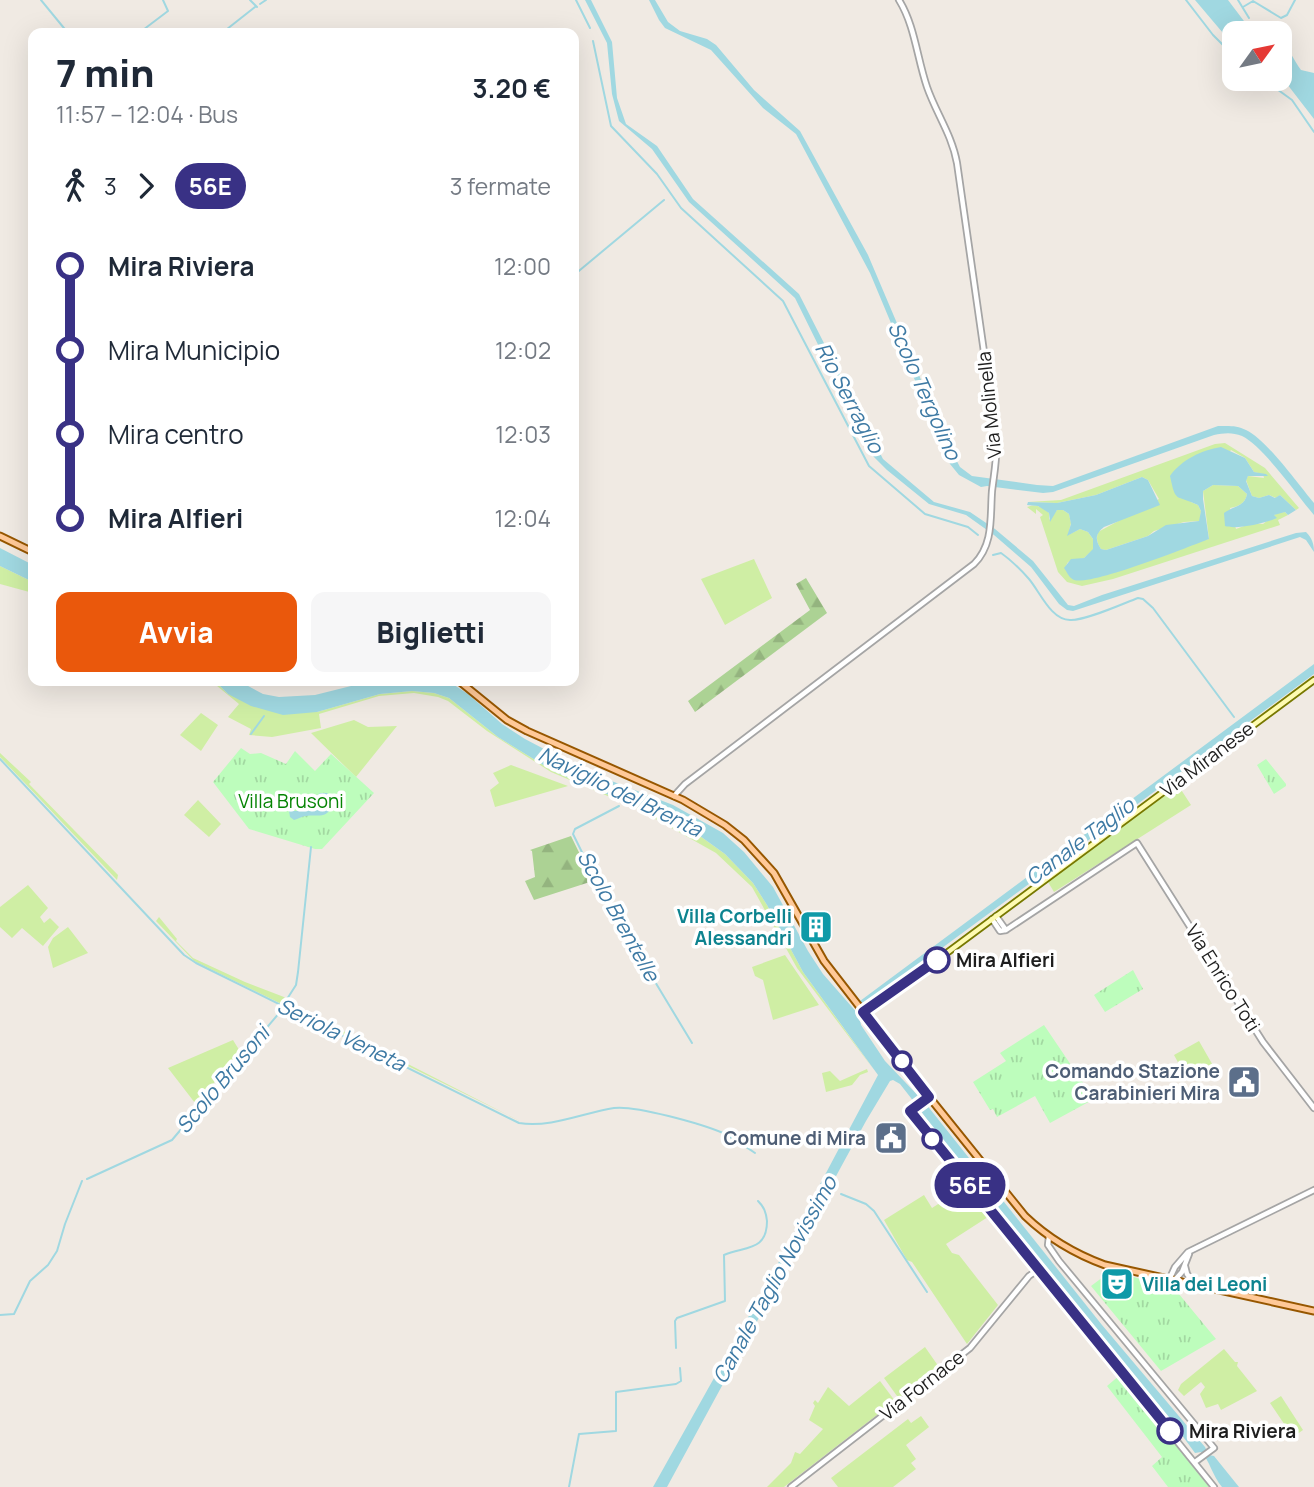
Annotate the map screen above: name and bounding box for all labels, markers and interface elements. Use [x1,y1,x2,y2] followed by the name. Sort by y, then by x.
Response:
[1222,21,1292,91] north arrow
[1222,21,1292,91] map controls
[56,46,155,98] text: 7 min
[472,70,551,106] text: 3.20 €
[56,98,238,130] text: 11:57 – 12:04 · Bus
[56,167,94,205] icon: walk
[127,167,165,205] icon: forward
[189,169,232,202] text: 56E
[104,170,117,202] text: 3
[450,170,551,202] text: 3 fermate
[108,248,255,284] text: Mira Riviera
[494,250,551,282] text: 12:00
[882,317,968,465] water label: Scolo Tergolino
[108,332,280,368] text: Mira Municipio
[495,334,551,366] text: 12:02
[809,338,891,459] water label: Rio Serraglio
[970,350,1008,460] street label: Via Molinella
[108,416,244,452] text: Mira centro
[495,418,551,450] text: 12:03
[108,500,243,536] text: Mira Alfieri
[494,502,551,534] text: 12:04
[56,592,297,672] button: Avvia
[311,592,551,672] button: Biglietti
[1155,715,1259,803] street label: Via Miranese
[534,739,708,843] water label: Naviglio del Brenta
[238,788,344,814] park label: Villa Brusoni
[1019,790,1141,891] water label: Canale Taglio
[571,845,667,987] water label: Scolo Brentelle
[677,903,792,951] place label: Villa Corbelli Alessandri
[797,908,835,946] building icon: Villa Corbelli Alessandri
[1180,920,1266,1036] street label: Via Enrico Toti
[924,947,950,973] marker: Mira Alfieri
[956,947,1055,973] place label: Mira Alfieri
[273,991,411,1078] water label: Seriola Veneta
[169,1017,277,1139] water label: Scolo Brusoni
[892,1051,912,1071] unlabelled marker
[1045,1058,1220,1106] place label: Comando Stazione Carabinieri Mira
[1225,1063,1263,1101] public building icon: Comando Stazione Carabinieri Mira
[872,1119,910,1157] public building icon: Comune di Mira
[724,1125,866,1151] place label: Comune di Mira
[922,1129,942,1149] unlabelled marker
[930,1162,1010,1208] line badge: 56E
[948,1168,992,1201] text: 56E
[705,1170,844,1388] water label: Canale Taglio Novissimo
[1098,1265,1136,1303] theatre icon: Villa dei Leoni
[1142,1271,1267,1297] place label: Villa dei Leoni
[874,1344,970,1426] street label: Via Fornace
[1157,1418,1183,1444] marker: Mira Riviera
[1189,1418,1296,1444] place label: Mira Riviera

